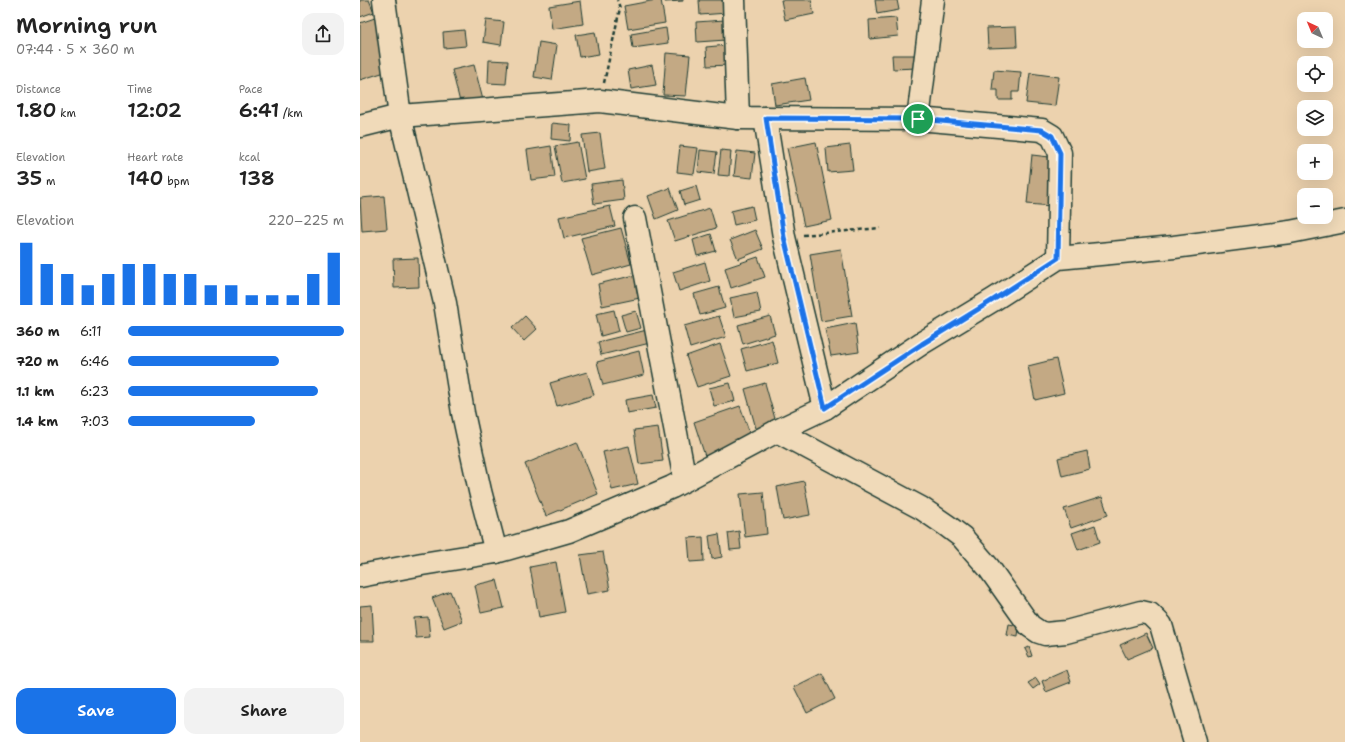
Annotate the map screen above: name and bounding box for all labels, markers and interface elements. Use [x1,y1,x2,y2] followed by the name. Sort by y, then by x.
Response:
[16,11,157,40] text: Morning run
[1297,12,1333,48] north arrow
[1297,12,1333,224] map controls
[302,13,344,55] button: share
[16,41,134,58] text: 07:44 · 5 × 360 m
[1297,56,1333,92] button: locate
[16,82,61,97] text: Distance
[127,82,153,97] text: Time
[239,82,263,97] text: Pace
[16,97,57,123] text: 1.80
[127,97,182,123] text: 12:02
[239,97,279,123] text: 6:41
[1297,100,1333,136] button: layers
[901,102,935,136] pin
[57,106,76,121] text: km
[279,106,303,121] text: /km
[907,108,929,130] icon: arrive
[1297,144,1333,180] button: +
[16,150,65,165] text: Elevation
[127,150,183,165] text: Heart rate
[239,150,260,165] text: kcal
[16,165,42,191] text: 35
[127,165,164,191] text: 140
[239,165,275,191] text: 138
[42,174,55,189] text: m
[164,174,189,189] text: bpm
[1297,188,1333,224] button: −
[16,212,74,229] text: Elevation
[268,212,344,229] text: 220–225 m
[16,323,60,340] text: 360 m
[80,323,102,340] text: 6:11
[16,353,59,370] text: 720 m
[80,353,109,370] text: 6:46
[16,383,54,400] text: 1.1 km
[80,383,109,400] text: 6:23
[16,413,58,430] text: 1.4 km
[80,413,109,430] text: 7:03
[16,688,176,734] button: Save
[184,688,344,734] button: Share

